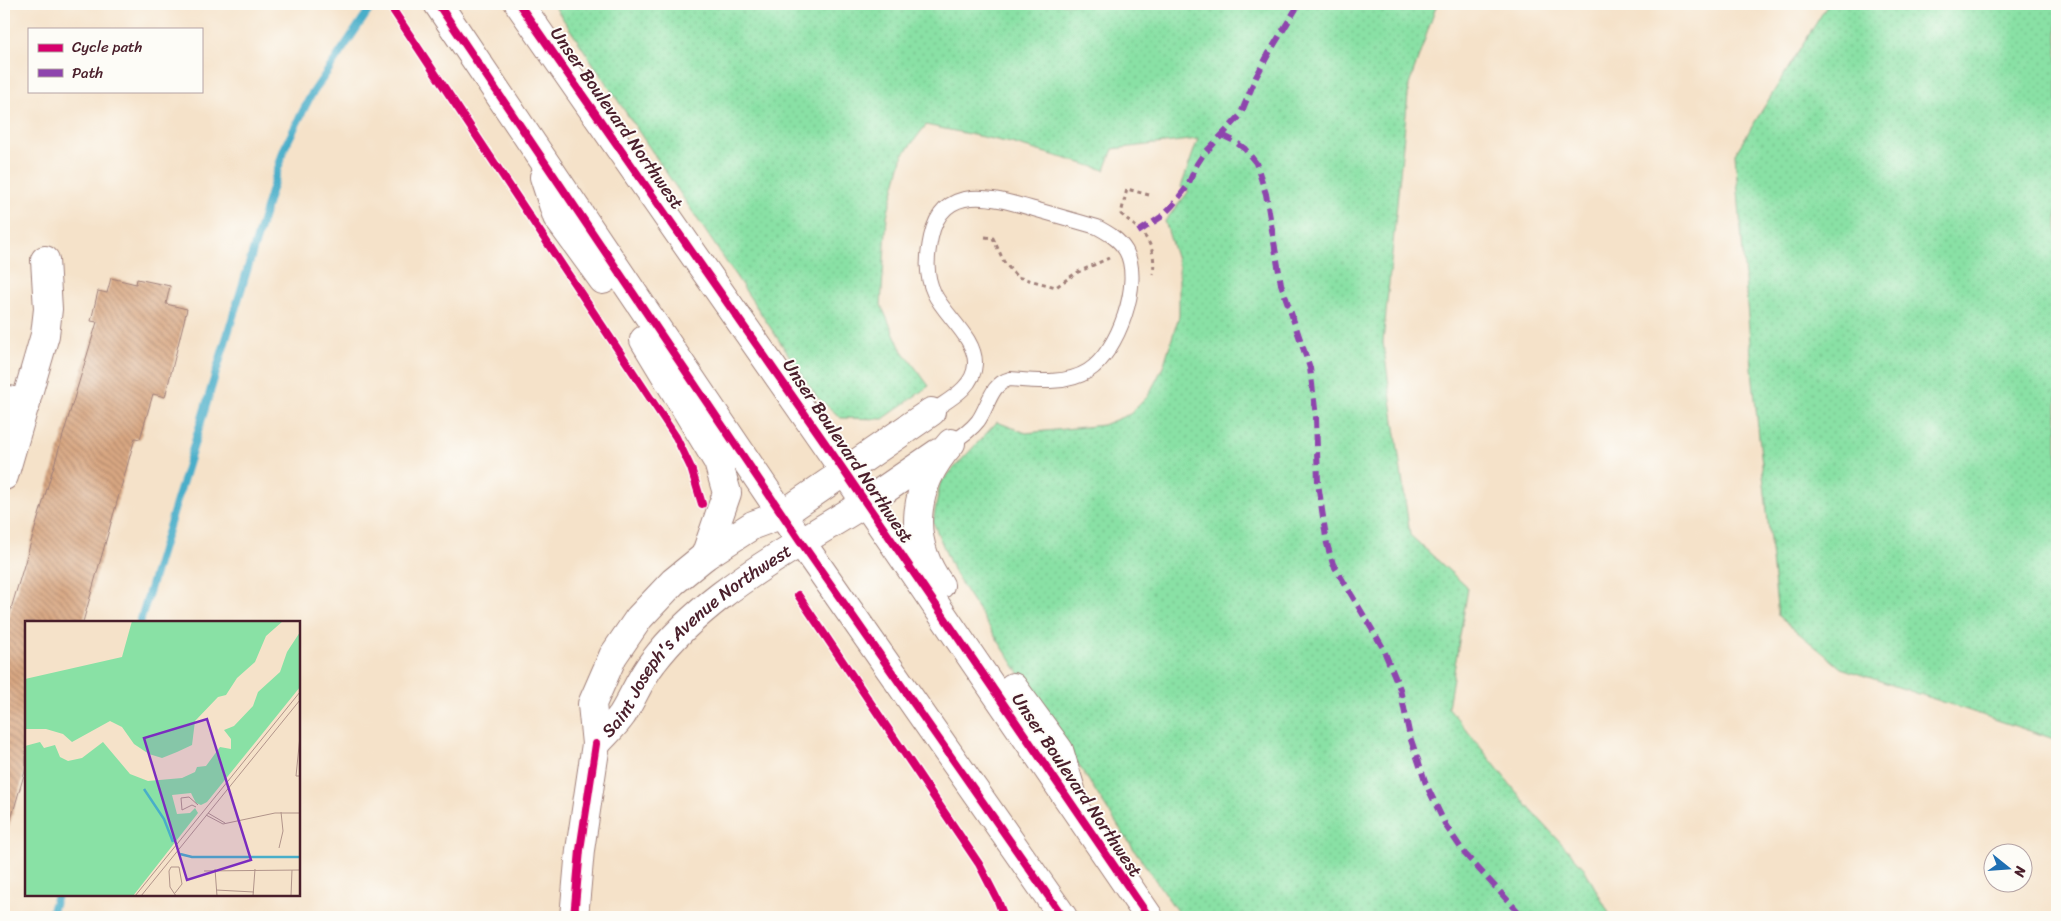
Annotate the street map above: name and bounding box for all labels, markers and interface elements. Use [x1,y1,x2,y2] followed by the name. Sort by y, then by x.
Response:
[542,20,692,216] street label: Unser Boulevard Northwest
[28,28,202,92] legend
[72,34,143,60] text: Cycle path
[72,60,103,86] text: Path
[774,352,922,550] street label: Unser Boulevard Northwest
[593,535,798,746] street label: Saint Joseph's Avenue Northwest
[25,621,300,896] inset map
[1003,686,1151,884] street label: Unser Boulevard Northwest
[1984,844,2034,894] north arrow
[2006,862,2034,880] text: N

